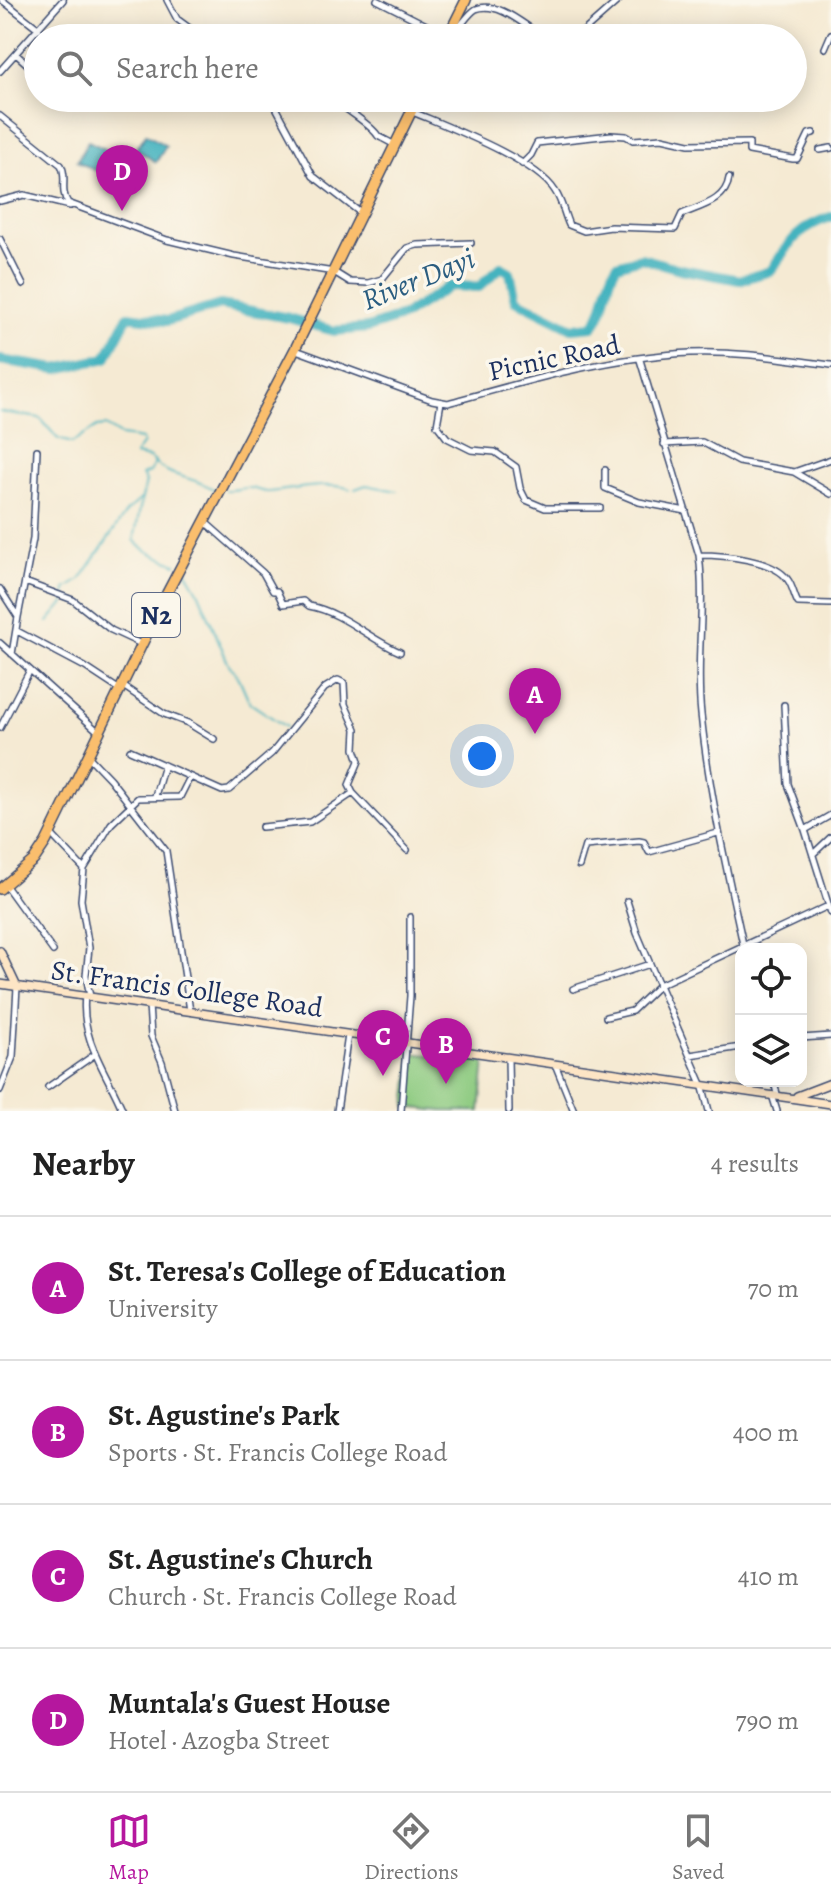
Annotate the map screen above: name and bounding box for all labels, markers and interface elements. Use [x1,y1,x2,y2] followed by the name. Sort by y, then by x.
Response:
[24,24,807,112] search box
[52,46,96,90] icon: search
[116,48,259,88] text: Search here
[96,145,148,211] pin: D
[355,238,481,320] water label: River Dayi
[485,325,625,390] street label: Picnic Road
[132,593,180,637] road number: N2
[509,668,561,734] pin: A
[462,736,502,776] your location
[735,943,807,1087] map controls
[735,943,807,1015] button: locate
[49,951,326,1027] street label: St. Francis College Road
[357,1010,409,1076] pin: C
[735,1015,807,1087] button: layers
[420,1018,472,1084] pin: B
[32,1140,135,1187] text: Nearby
[711,1146,799,1181] text: 4 results
[108,1251,506,1291] text: St. Teresa's College of Education
[50,1271,66,1306] text: A
[747,1271,799,1306] text: 70 m
[108,1291,218,1326] text: University
[108,1395,340,1435] text: St. Agustine's Park
[50,1415,66,1450] text: B
[733,1415,799,1450] text: 400 m
[108,1435,447,1470] text: Sports · St. Francis College Road
[108,1539,373,1579] text: St. Agustine's Church
[50,1559,66,1594] text: C
[738,1559,799,1594] text: 410 m
[108,1579,457,1614] text: Church · St. Francis College Road
[108,1683,390,1723] text: Muntala's Guest House
[49,1703,67,1738] text: D
[736,1703,799,1738] text: 790 m
[108,1723,330,1758] text: Hotel · Azogba Street
[107,1809,151,1887] tab: Map
[364,1809,459,1887] tab: Directions
[672,1809,724,1887] tab: Saved

